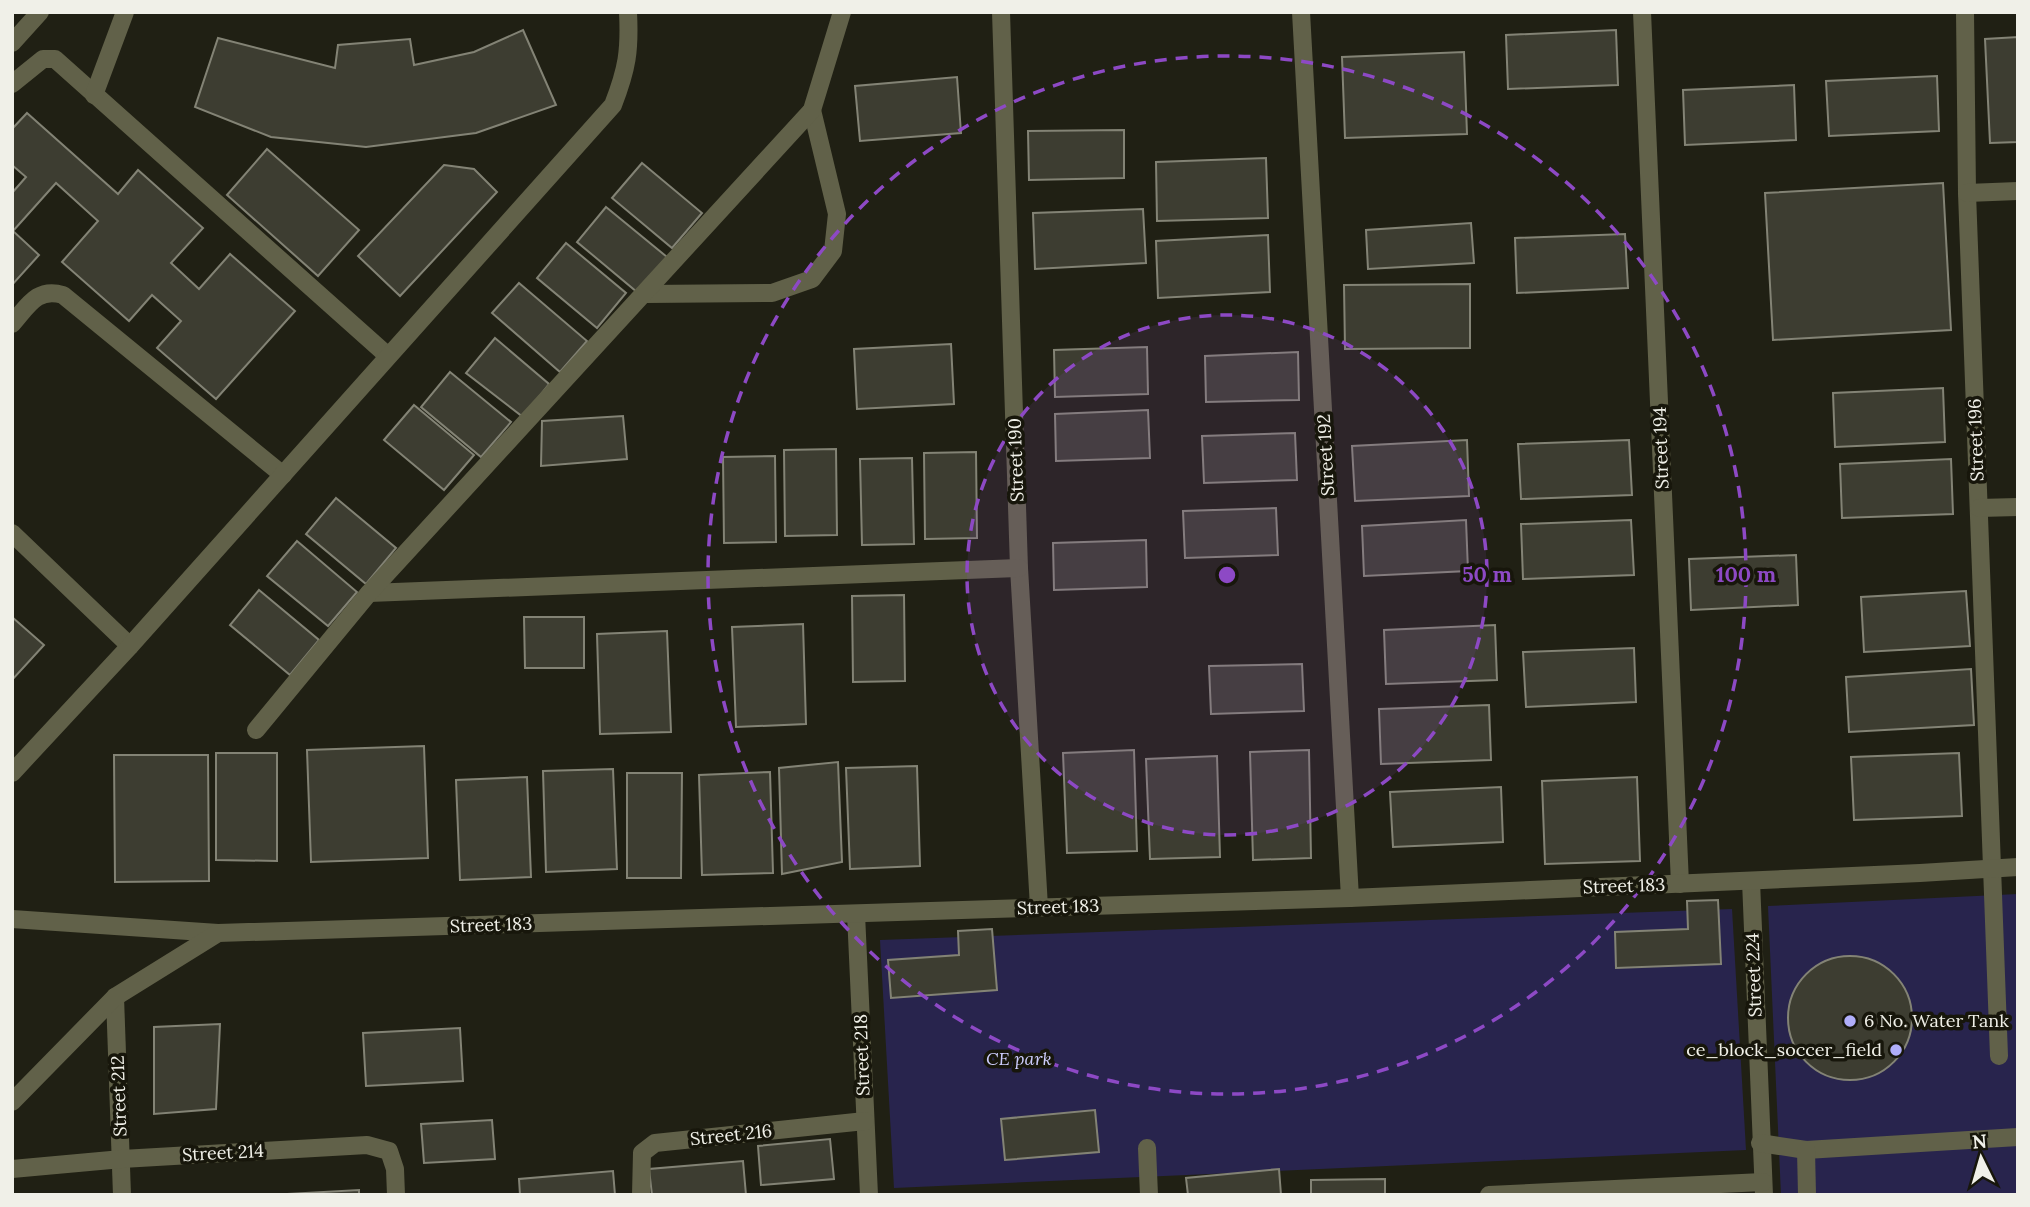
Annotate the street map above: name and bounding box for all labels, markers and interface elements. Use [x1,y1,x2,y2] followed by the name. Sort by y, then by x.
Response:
[1963,398,1988,482] street label: Street 196
[1648,406,1673,490] street label: Street 194
[1312,413,1339,497] street label: Street 192
[1003,418,1028,502] street label: Street 190
[1462,561,1512,588] text: 50 m
[1716,561,1776,588] text: 100 m
[1215,563,1239,587] centre of rings
[1582,873,1666,898] street label: Street 183
[1016,894,1100,919] street label: Street 183
[449,912,533,937] street label: Street 183
[1741,932,1766,1018] street label: Street 224
[1864,1009,2009,1032] place label: 6 No. Water Tank
[1842,1013,1858,1029] marker: 6 No. Water Tank
[849,1014,874,1096] street label: Street 218
[1686,1038,1882,1061] place label: ce_block_soccer_field
[1888,1042,1904,1058] marker: ce_block_soccer_field
[986,1047,1052,1070] park label: CE park
[106,1055,131,1137] street label: Street 212
[689,1119,773,1150] street label: Street 216
[1946,1123,2016,1193] north arrow
[1971,1128,1988,1154] text: N
[182,1139,265,1166] street label: Street 214

